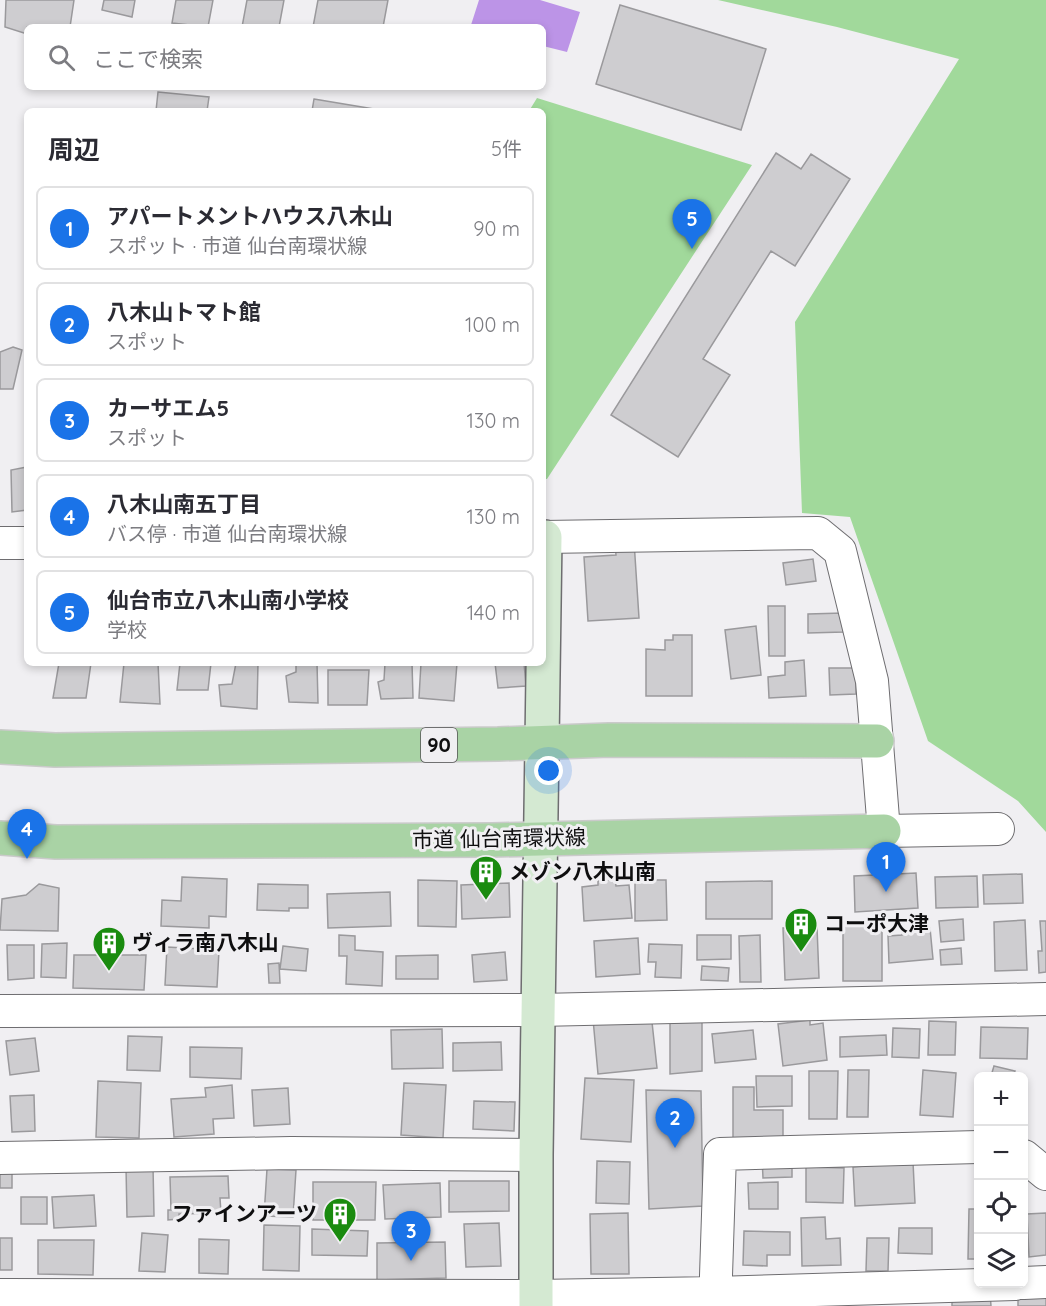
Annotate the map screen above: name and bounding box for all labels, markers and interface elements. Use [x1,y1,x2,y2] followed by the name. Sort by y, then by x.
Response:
[24,24,546,90] search box
[45,41,78,74] icon: search
[93,45,203,73] text: ここで検索
[48,133,100,166] text: 周辺
[491,136,522,161] text: 5件
[672,200,712,249] pin: 5
[107,202,393,230] text: アパートメントハウス八木山
[66,216,73,241] text: 1
[473,216,520,241] text: 90 m
[107,233,367,258] text: スポット · 市道 仙台南環状線
[107,298,261,326] text: 八木山トマト館
[64,312,75,337] text: 2
[465,312,520,337] text: 100 m
[107,329,187,354] text: スポット
[107,394,229,422] text: カーサエム5
[64,408,75,433] text: 3
[467,408,520,433] text: 130 m
[107,425,187,450] text: スポット
[107,490,261,518] text: 八木山南五丁目
[64,504,75,529] text: 4
[467,504,520,529] text: 130 m
[107,521,347,546] text: バス停 · 市道 仙台南環状線
[107,586,349,614] text: 仙台市立八木山南小学校
[64,600,75,625] text: 5
[467,600,520,625] text: 140 m
[107,617,147,642] text: 学校
[421,728,457,762] road number: 90
[534,756,563,785] your location
[8,810,46,859] pin: 4
[412,823,586,853] street label: 市道 仙台南環状線
[866,842,906,892] pin: 1
[468,854,504,901] building icon: メゾン八木山南
[509,858,656,884] place label: メゾン八木山南
[783,906,819,953] building icon: コーポ大津
[824,910,929,936] place label: コーポ大津
[91,925,127,972] building icon: ヴィラ南八木山
[132,929,279,955] place label: ヴィラ南八木山
[974,1072,1028,1288] map controls
[974,1072,1028,1126] button: +
[656,1098,694,1148] pin: 2
[974,1126,1028,1180] button: −
[974,1180,1028,1234] button: locate
[322,1196,358,1243] building icon: ファインアーツ
[172,1200,317,1226] place label: ファインアーツ
[392,1212,430,1261] pin: 3
[974,1234,1028,1288] button: layers

